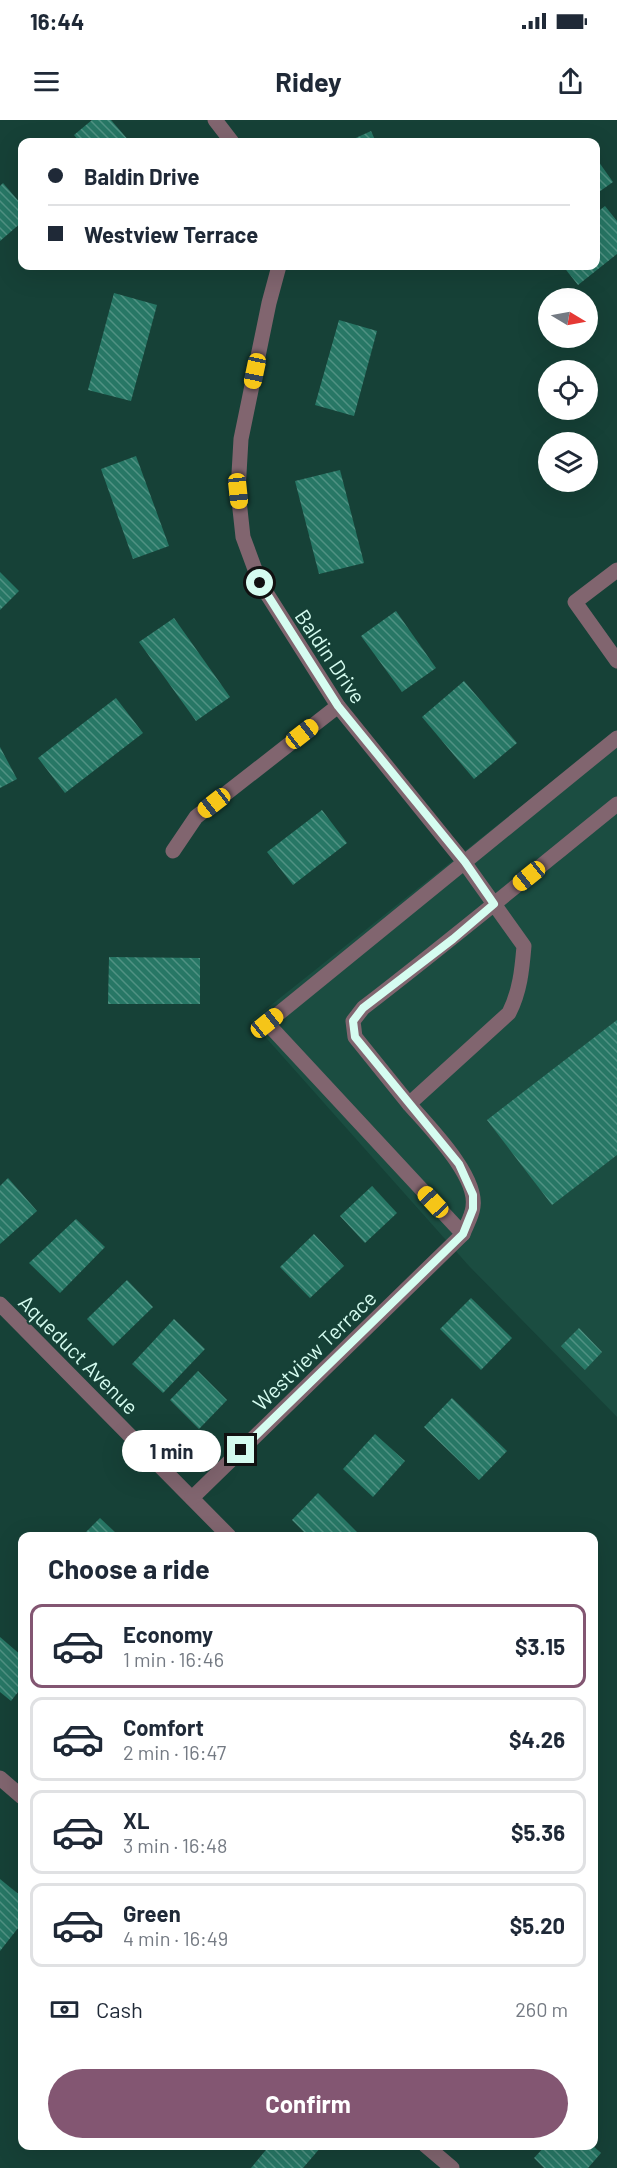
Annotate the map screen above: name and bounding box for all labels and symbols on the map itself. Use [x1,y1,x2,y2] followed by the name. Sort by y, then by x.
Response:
[538,288,598,348] north arrow
[242,352,268,390] car
[227,472,249,510] car
[246,569,273,596] route start
[291,604,371,708] street label: Baldin Drive
[282,716,322,752] car
[194,785,234,821] car
[509,858,549,894] car
[247,1005,287,1041] car
[414,1183,452,1221] car
[247,1285,381,1415] street label: Westview Terrace
[14,1289,144,1419] street label: Aqueduct Avenue
[121,1429,220,1471] callout: 1 min
[227,1436,254,1463] route end

